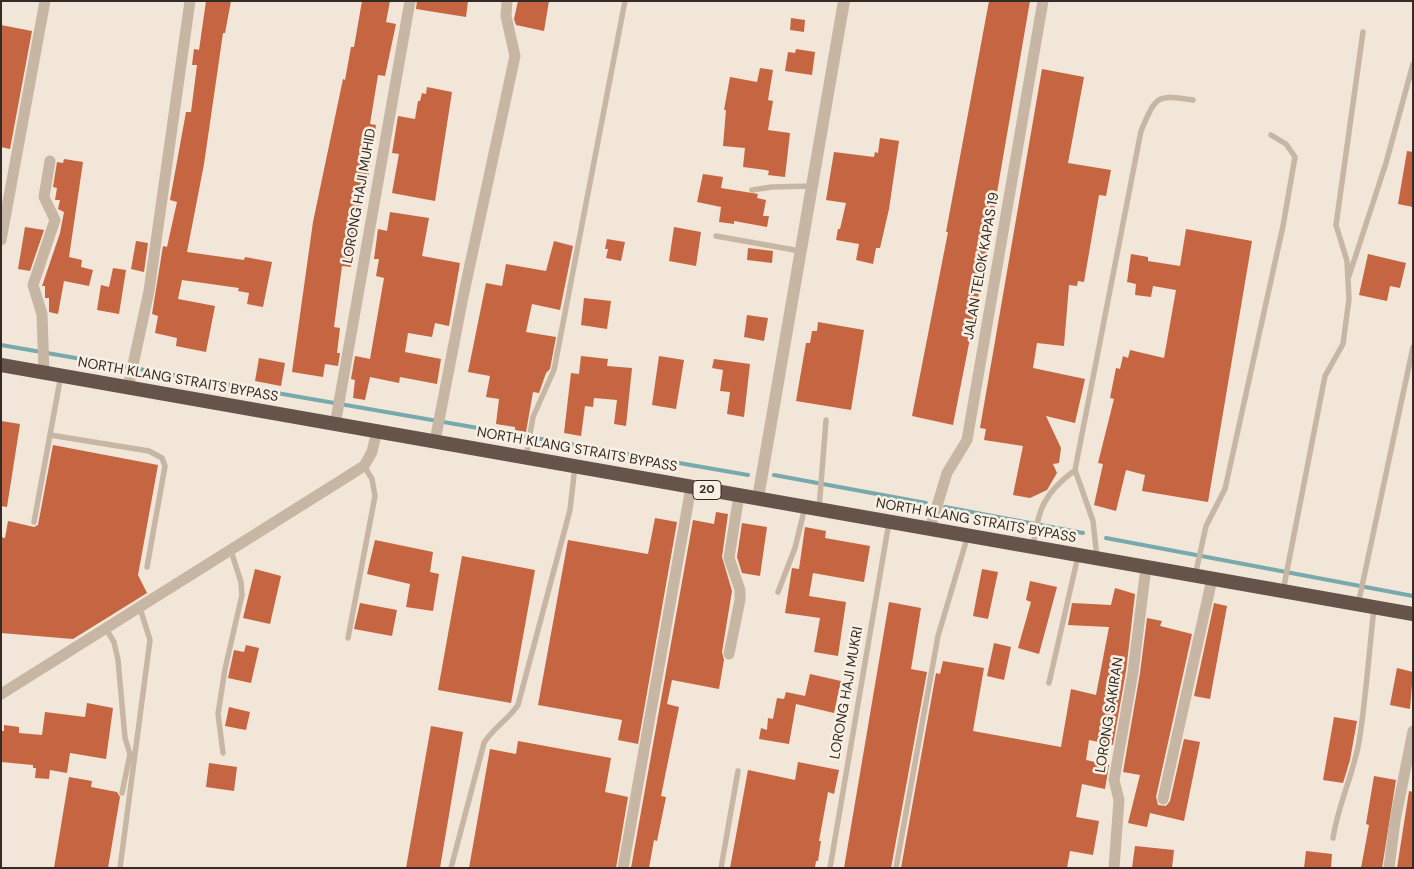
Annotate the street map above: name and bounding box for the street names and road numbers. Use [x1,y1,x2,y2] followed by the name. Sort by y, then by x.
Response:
[340,127,380,265] street label: LORONG HAJI MUHID
[961,191,1003,341] street label: JALAN TELOK KAPAS 19
[76,354,280,406] street label: NORTH KLANG STRAITS BYPASS
[475,424,679,476] street label: NORTH KLANG STRAITS BYPASS
[693,480,721,500] road number: 20
[874,495,1078,547] street label: NORTH KLANG STRAITS BYPASS
[827,626,867,760] street label: LORONG HAJI MUKRI
[1093,656,1127,774] street label: LORONG SAKIRAN

